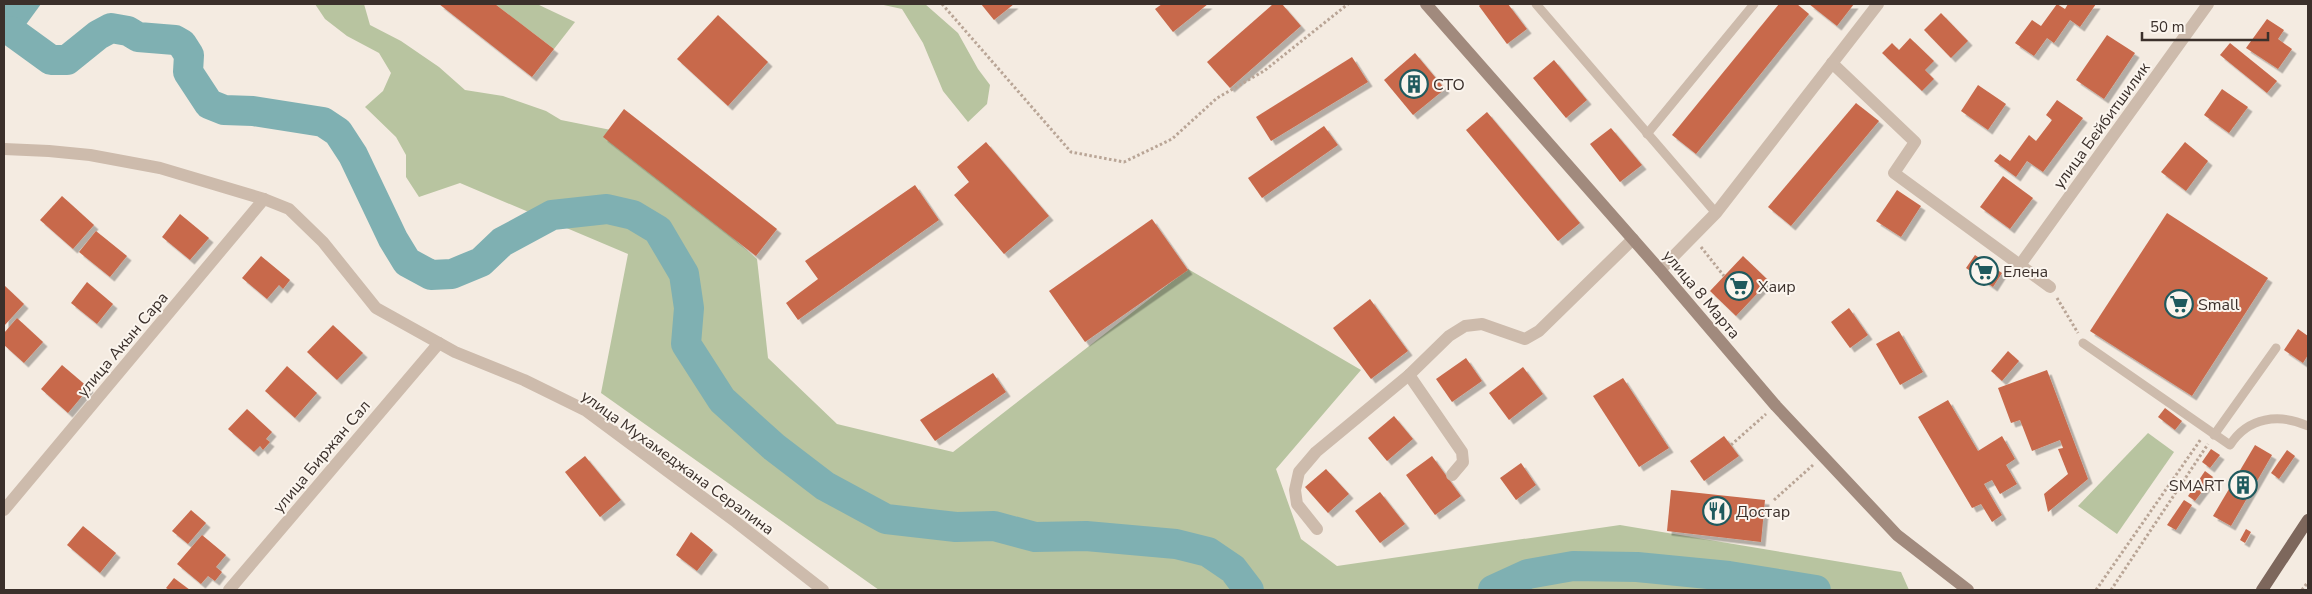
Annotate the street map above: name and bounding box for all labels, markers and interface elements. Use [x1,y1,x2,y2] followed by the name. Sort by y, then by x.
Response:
[2142,10,2268,42] scale bar
[2150,17,2185,37] text: 50 m
[2048,57,2156,193] street label: улица Бейбитшилик
[1399,69,1429,99] building icon: СТО
[1433,74,1465,96] place label: СТО
[1657,245,1745,344] street label: улица 8 Марта
[1969,256,1999,286] supermarket icon: Елена
[2003,261,2048,283] place label: Елена
[1724,271,1754,301] supermarket icon: Хаир
[1758,276,1796,298] place label: Хаир
[72,287,173,402] street label: улица Акын Сара
[2164,289,2194,319] supermarket icon: Small
[2198,294,2240,316] place label: Small
[576,385,778,540] street label: улица Мухамеджана Сералина
[268,395,376,518] street label: улица Биржан Сал
[2228,470,2258,500] building icon: SMART
[2169,475,2224,497] place label: SMART
[1702,496,1732,526] restaurant icon: Достар
[1736,501,1790,523] place label: Достар

